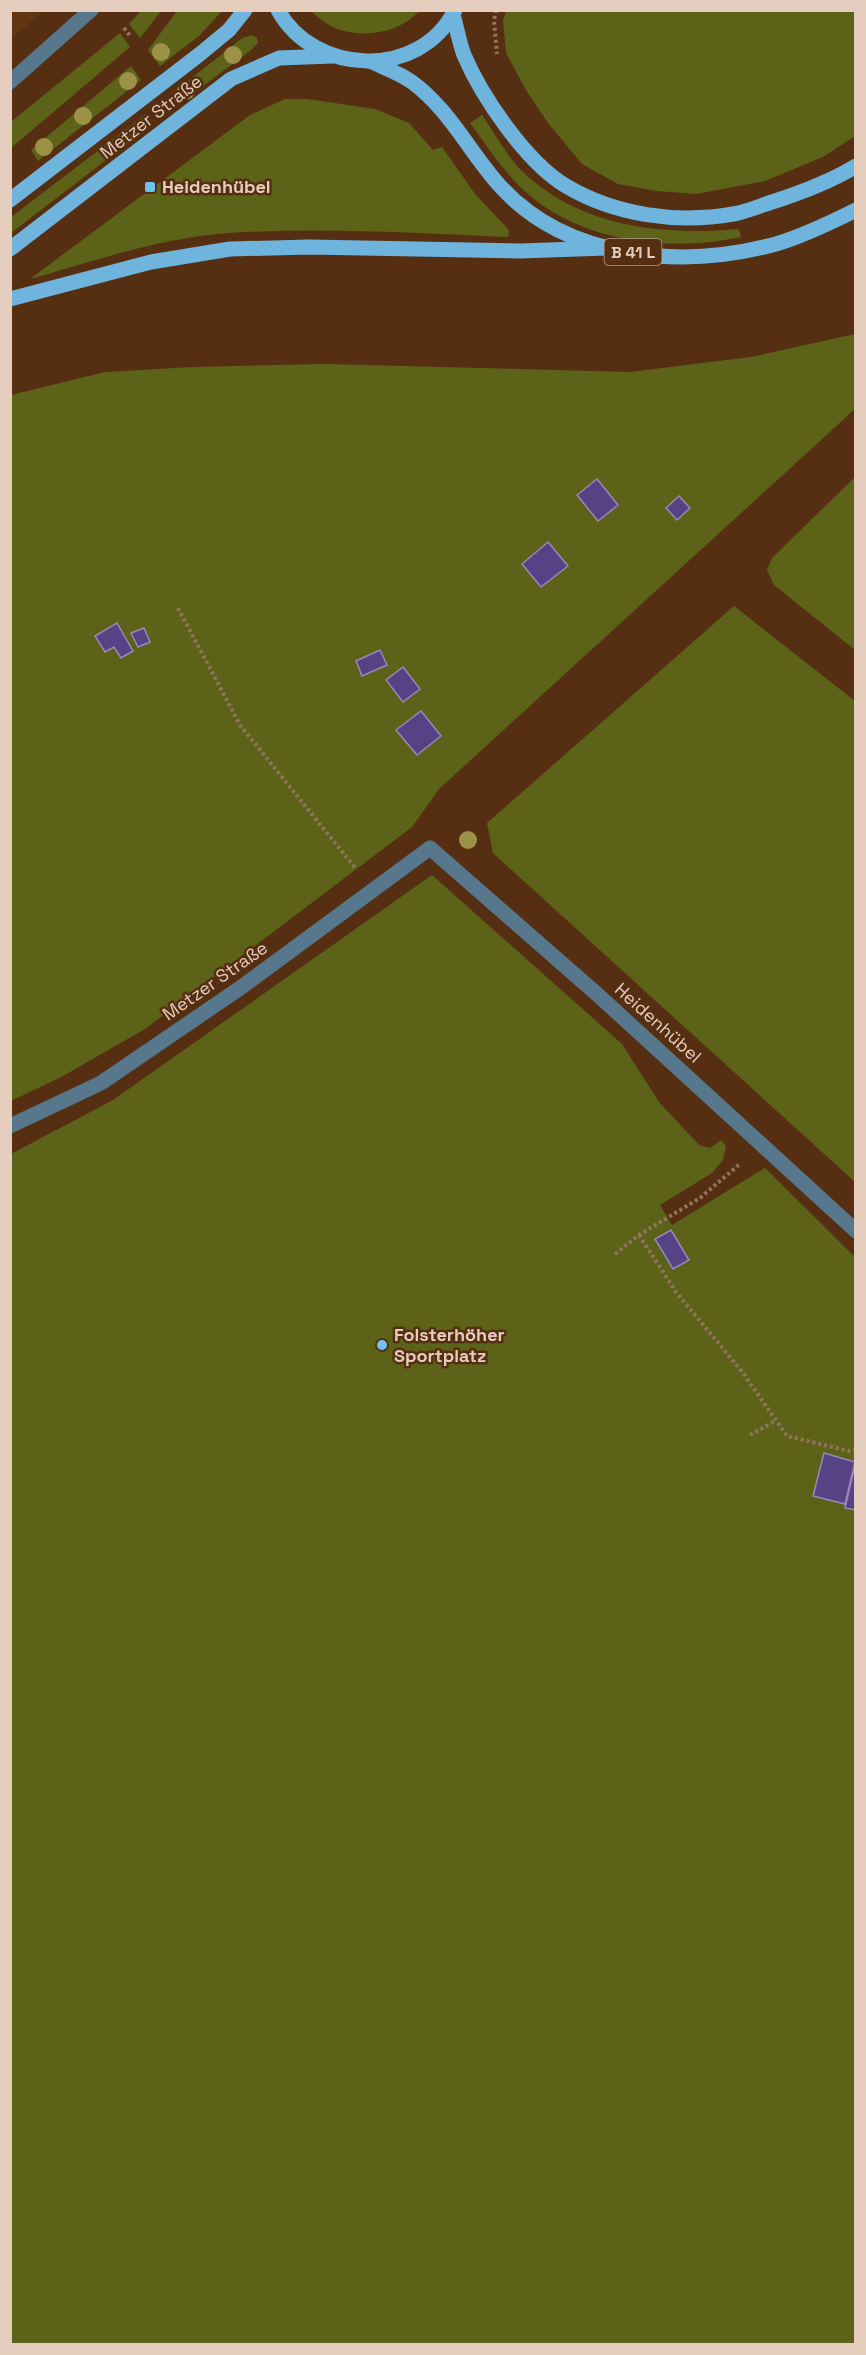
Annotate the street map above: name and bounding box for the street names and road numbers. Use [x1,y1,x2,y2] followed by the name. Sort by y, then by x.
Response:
[95,70,206,164] street label: Metzer Straße
[604,239,662,265] road number: B 41 L
[158,936,272,1025] street label: Metzer Straße
[610,978,706,1068] street label: Heidenhübel

